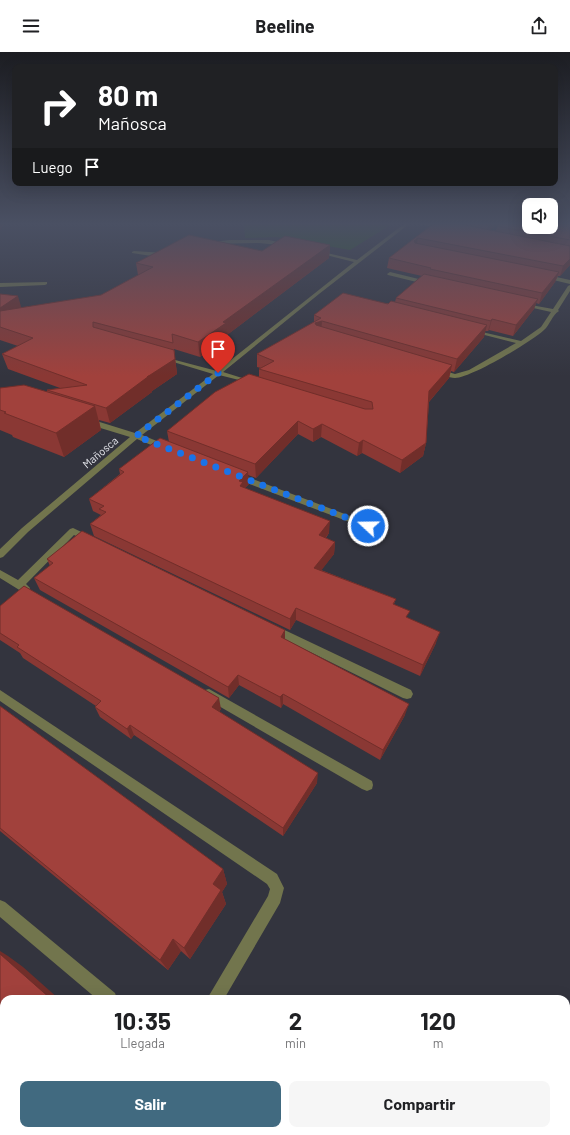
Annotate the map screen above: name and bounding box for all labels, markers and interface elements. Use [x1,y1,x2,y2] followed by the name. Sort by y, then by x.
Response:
[20,15,42,37] icon: menu
[255,15,315,37] text: Beeline
[528,15,550,37] icon: share
[98,78,158,112] text: 80 m
[32,80,84,132] icon: right
[98,112,167,134] text: Mañosca
[81,156,103,178] icon: arrive
[32,158,73,176] text: Luego
[522,198,558,234] map controls
[522,198,558,234] button: sound
[201,332,235,373] pin
[207,338,229,360] icon: arrive
[80,434,120,470] street label: Mañosca
[347,505,389,547] position arrow
[114,1006,171,1035] text: 10:35
[289,1006,302,1035] text: 2
[420,1006,456,1035] text: 120
[120,1035,165,1051] text: Llegada
[285,1035,306,1051] text: min
[433,1035,443,1051] text: m
[20,1081,281,1127] button: Salir
[289,1081,550,1127] button: Compartir

